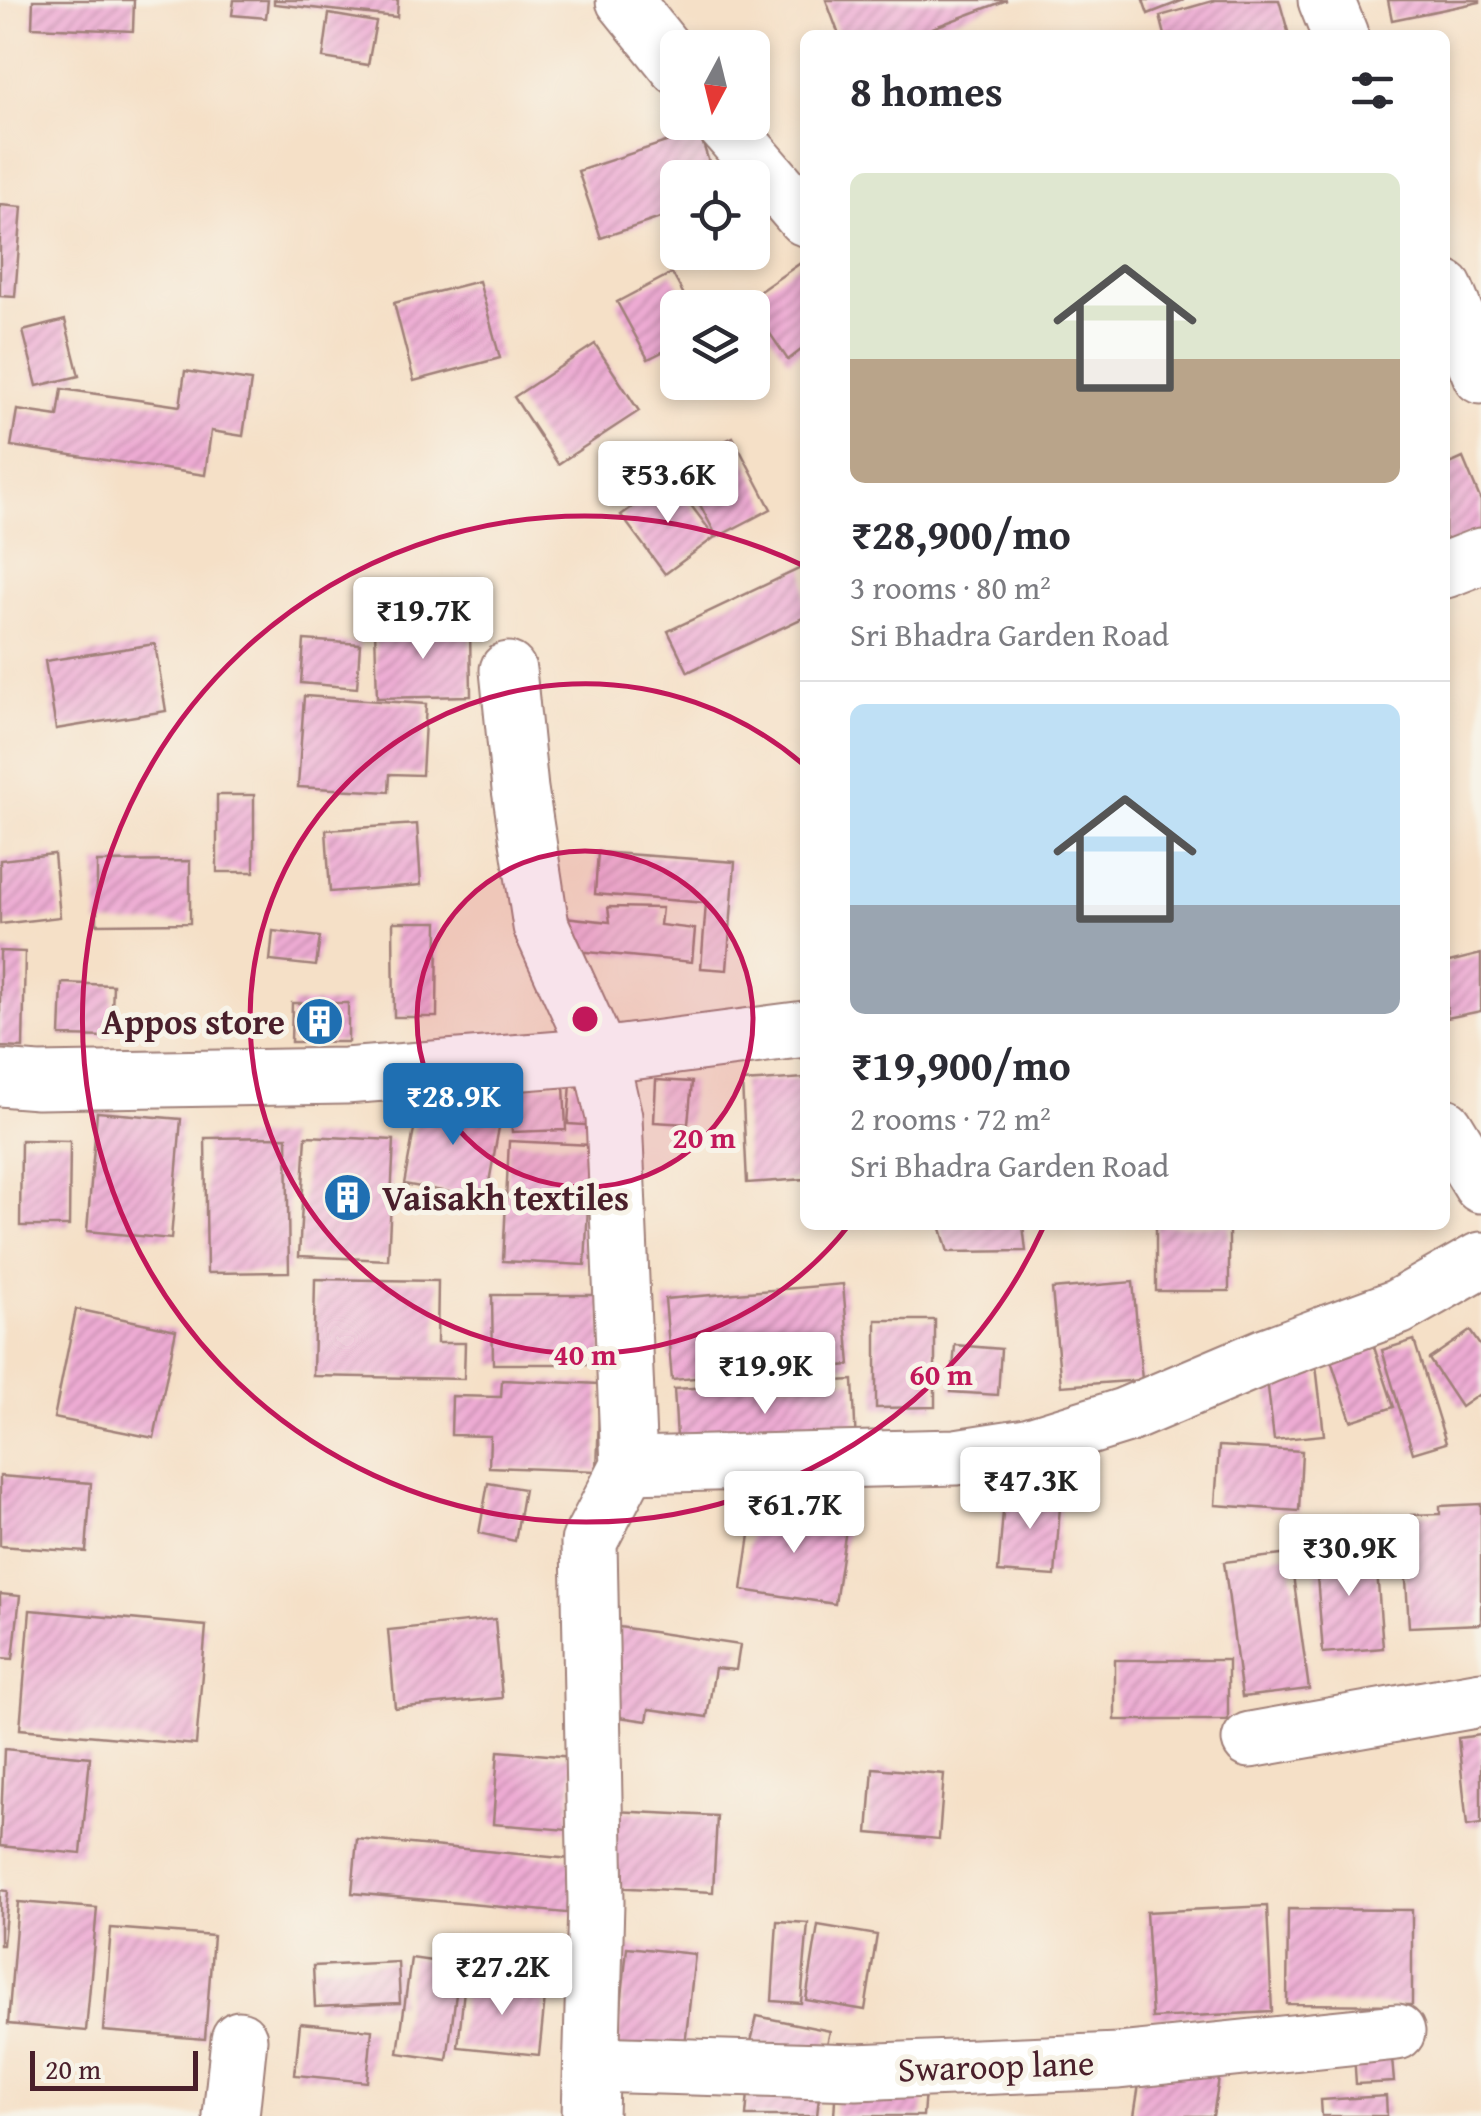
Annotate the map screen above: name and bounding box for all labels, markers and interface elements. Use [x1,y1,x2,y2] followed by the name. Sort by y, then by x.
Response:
[660,30,770,140] north arrow
[660,30,770,400] map controls
[850,60,1003,121] text: 8 homes
[1345,63,1400,118] icon: filters
[660,160,770,270] button: locate
[1035,238,1215,418] icon: home
[660,290,770,400] button: layers
[587,441,749,526] pin: ₹53.6K
[620,450,716,497] text: ₹53.6K
[850,503,1071,564] text: ₹28,900/mo
[850,564,1051,611] text: 3 rooms · 80 m²
[342,577,504,662] pin: ₹19.7K
[375,586,471,633] text: ₹19.7K
[850,611,1169,658] text: Sri Bhadra Garden Road
[1035,769,1215,949] icon: home
[102,996,285,1047] place label: Appos store
[294,996,346,1048] building icon: Appos store
[567,1001,603,1037] centre of rings
[850,1034,1071,1095] text: ₹19,900/mo
[372,1063,534,1148] pin: ₹28.9K
[405,1072,501,1119] text: ₹28.9K
[850,1095,1051,1142] text: 2 rooms · 72 m²
[672,1115,736,1159] text: 20 m
[850,1142,1169,1189] text: Sri Bhadra Garden Road
[321,1172,373,1224] building icon: Vaisakh textiles
[382,1172,629,1223] place label: Vaisakh textiles
[553,1332,617,1376] text: 40 m
[684,1332,846,1417] pin: ₹19.9K
[717,1341,813,1388] text: ₹19.9K
[909,1352,973,1396] text: 60 m
[949,1447,1111,1532] pin: ₹47.3K
[982,1456,1078,1503] text: ₹47.3K
[713,1471,875,1556] pin: ₹61.7K
[746,1480,842,1527] text: ₹61.7K
[1268,1514,1430,1599] pin: ₹30.9K
[1301,1523,1397,1570] text: ₹30.9K
[421,1933,583,2018] pin: ₹27.2K
[454,1942,550,1989] text: ₹27.2K
[897,2037,1095,2094] street label: Swaroop lane
[30,2046,198,2090] scale bar
[45,2048,101,2089] text: 20 m

